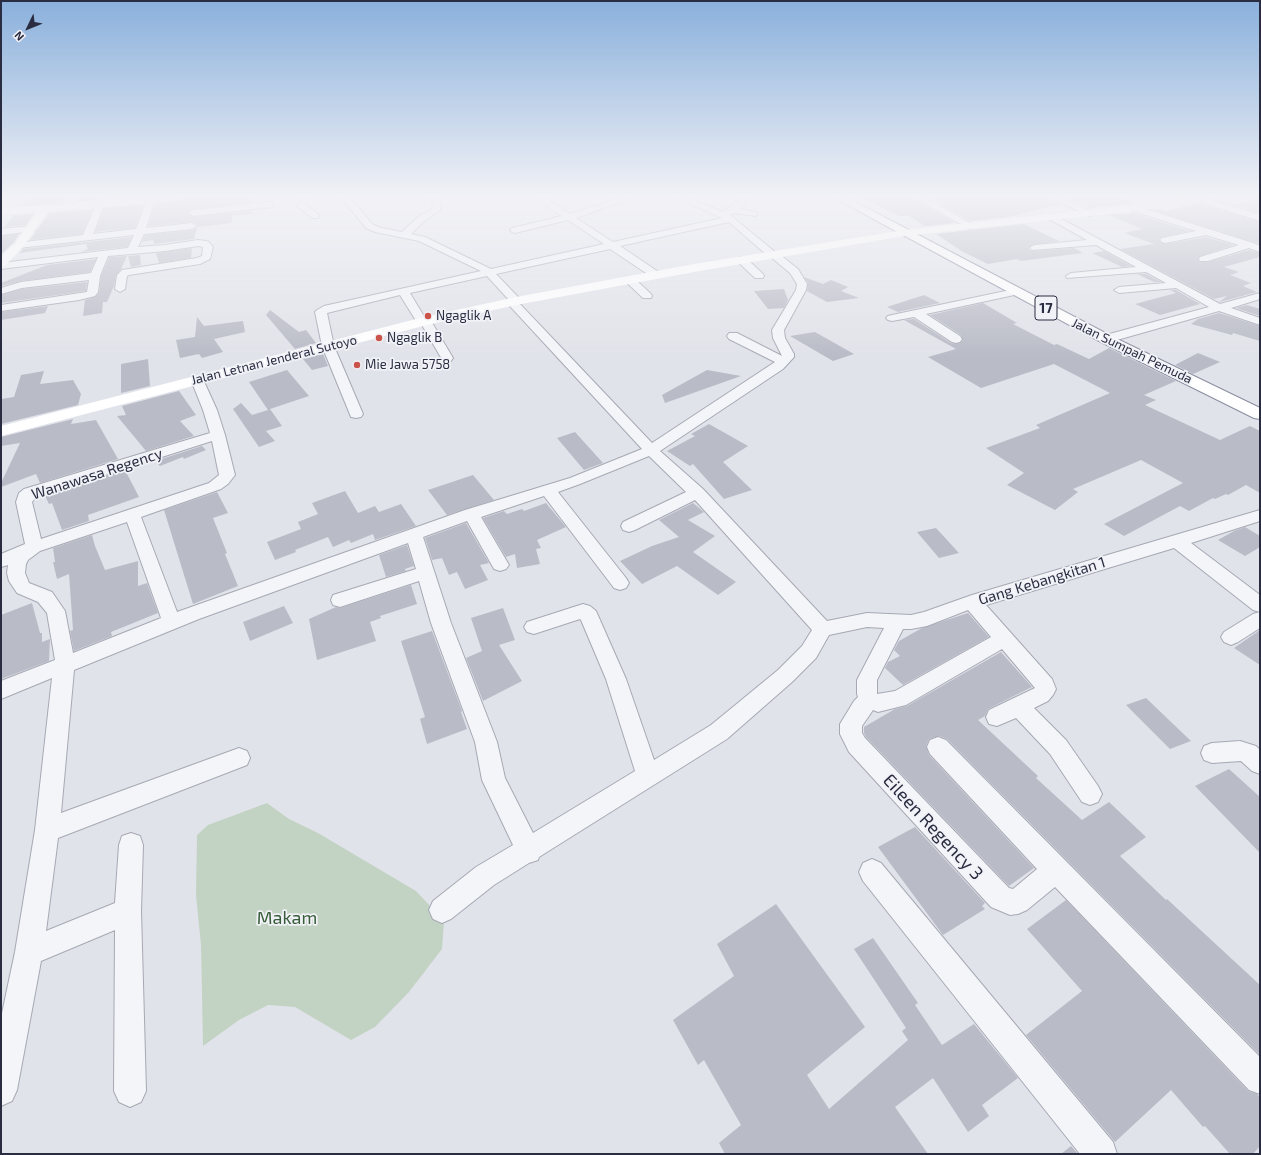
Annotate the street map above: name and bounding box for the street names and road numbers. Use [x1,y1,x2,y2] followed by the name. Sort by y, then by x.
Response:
[1035,296,1057,320] road number: 17
[1069,315,1195,387] street label: Jalan Sumpah Pemuda
[189,332,359,388] street label: Jalan Letnan Jenderal Sutoyo
[29,444,165,504] street label: Wanawasa Regency
[976,553,1108,609] street label: Gang Kebangkitan 1
[878,770,988,884] street label: Eileen Regency 3

